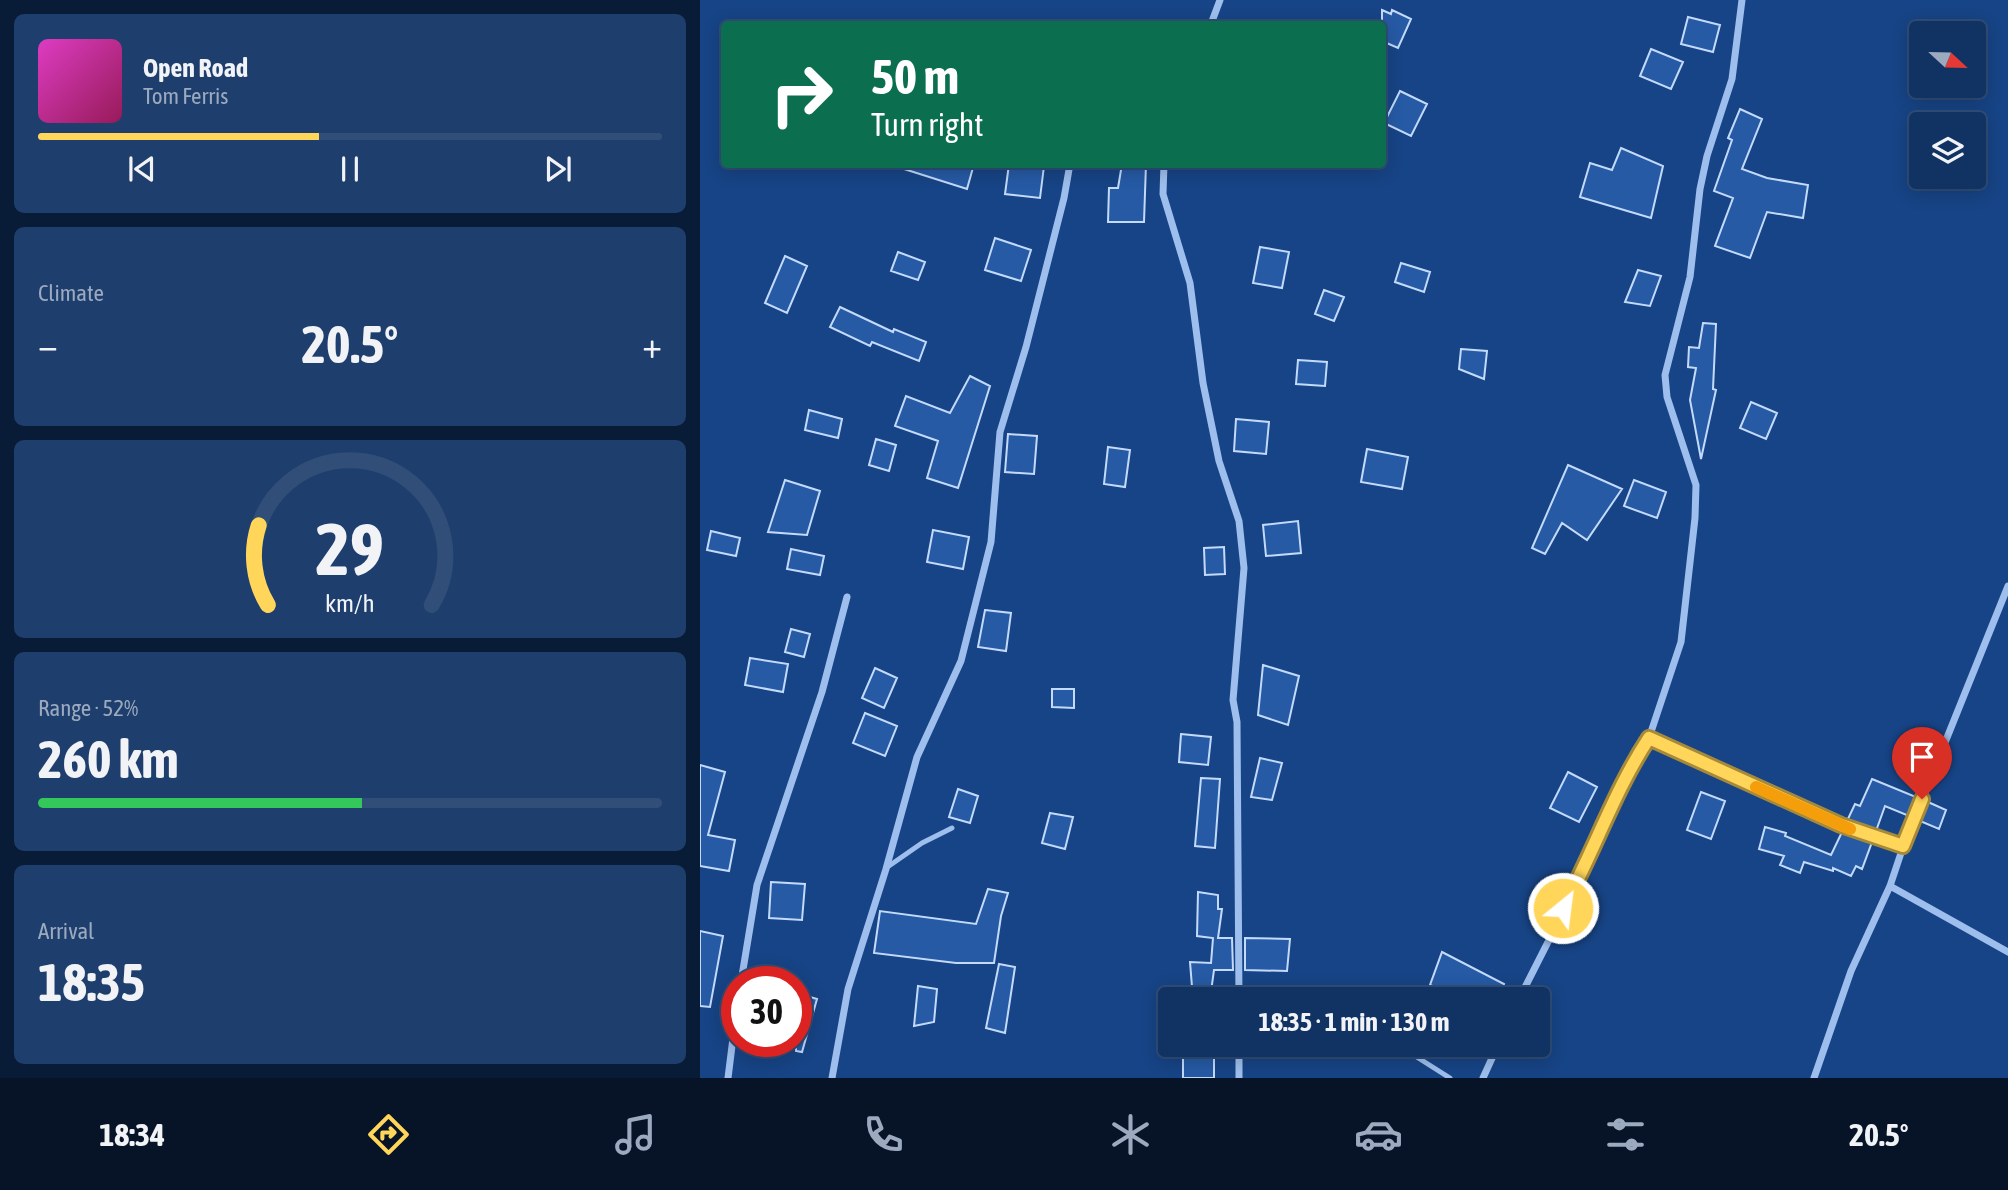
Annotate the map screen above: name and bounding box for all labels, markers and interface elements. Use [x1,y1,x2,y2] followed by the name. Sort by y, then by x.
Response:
[1909,21,1986,98] north arrow
[1909,21,1986,189] map controls
[871,48,959,104] text: 50 m
[756,49,847,140] icon: right
[143,53,248,83] text: Open Road
[143,83,228,109] text: Tom Ferris
[871,106,984,143] text: Turn right
[1909,112,1986,189] button: layers
[123,150,161,188] icon: previous
[331,150,369,188] icon: pause
[539,150,577,188] icon: next
[38,280,104,306] text: Climate
[302,314,398,374] text: 20.5°
[38,323,58,366] text: −
[642,323,662,366] text: +
[316,507,384,590] text: 29
[325,589,375,617] text: km/h
[38,695,138,721] text: Range · 52%
[1892,727,1952,799] pin
[38,729,179,789] text: 260 km
[1903,738,1941,776] icon: arrive
[1526,871,1600,945] position arrow
[38,918,94,944] text: Arrival
[38,952,145,1012] text: 18:35
[721,966,812,1057] speed limit sign: 30
[1259,1007,1449,1037] text: 18:35 · 1 min · 130 m
[364,1110,413,1159] icon: directions
[611,1110,660,1159] icon: music
[859,1110,908,1159] icon: phone
[1106,1110,1155,1159] icon: climate
[1354,1110,1403,1159] icon: car
[1601,1110,1650,1159] icon: filters
[99,1116,165,1153] text: 18:34
[1849,1116,1909,1153] text: 20.5°

